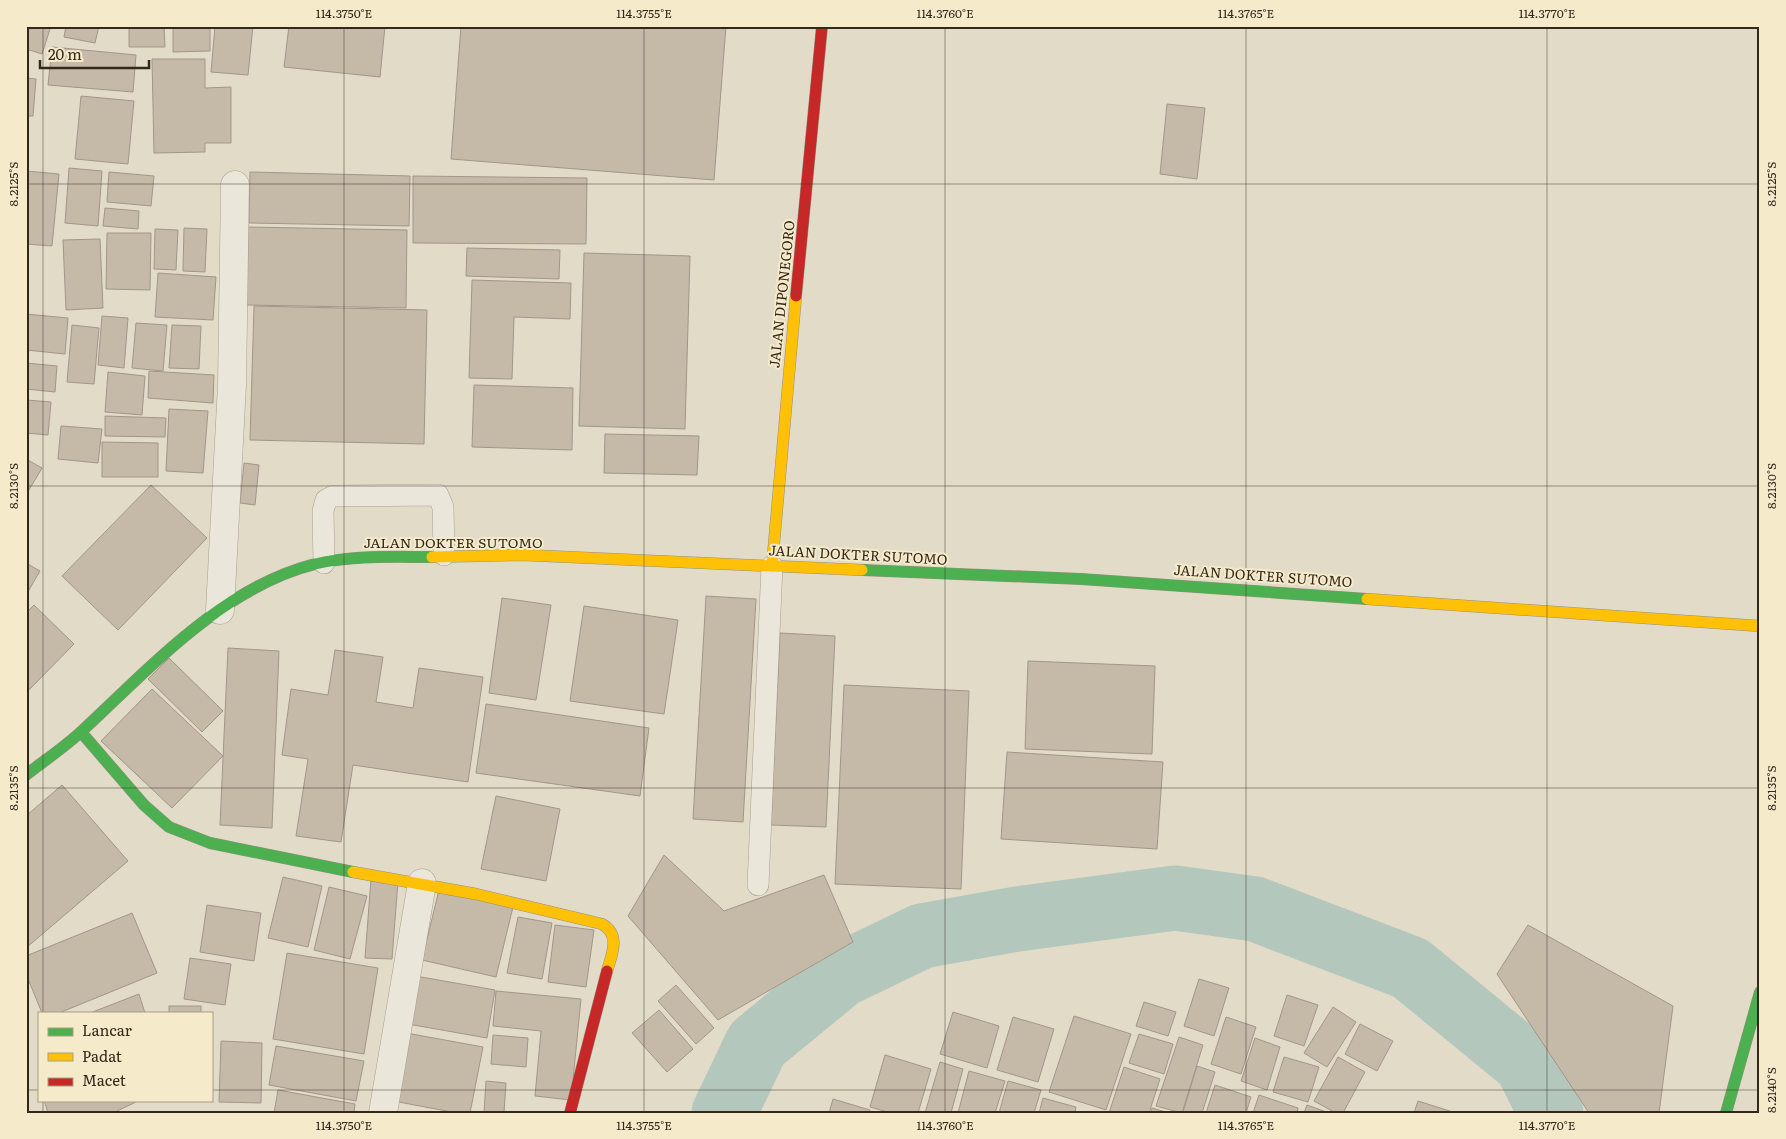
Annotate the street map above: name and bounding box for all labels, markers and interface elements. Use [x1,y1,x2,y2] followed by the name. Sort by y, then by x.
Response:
[316,4,373,22] text: 114.3750°E
[616,4,672,22] text: 114.3755°E
[916,4,974,22] text: 114.3760°E
[1218,4,1274,22] text: 114.3765°E
[1519,4,1576,22] text: 114.3770°E
[40,38,149,70] scale bar
[48,42,82,65] text: 20 m
[4,162,22,206] text: 8.2125°S
[1762,162,1780,206] text: 8.2125°S
[763,219,799,369] street label: JALAN DIPONEGORO
[4,463,22,509] text: 8.2130°S
[1762,463,1780,509] text: 8.2130°S
[363,532,543,552] street label: JALAN DOKTER SUTOMO
[768,539,948,569] street label: JALAN DOKTER SUTOMO
[1173,559,1353,591] street label: JALAN DOKTER SUTOMO
[4,765,22,811] text: 8.2135°S
[1762,765,1780,811] text: 8.2135°S
[38,1012,212,1102] legend
[82,1018,132,1041] text: Lancar
[82,1044,122,1067] text: Padat
[1762,1067,1780,1113] text: 8.2140°S
[82,1068,126,1091] text: Macet
[316,1116,373,1134] text: 114.3750°E
[616,1116,672,1134] text: 114.3755°E
[916,1116,974,1134] text: 114.3760°E
[1218,1116,1274,1134] text: 114.3765°E
[1519,1116,1576,1134] text: 114.3770°E

